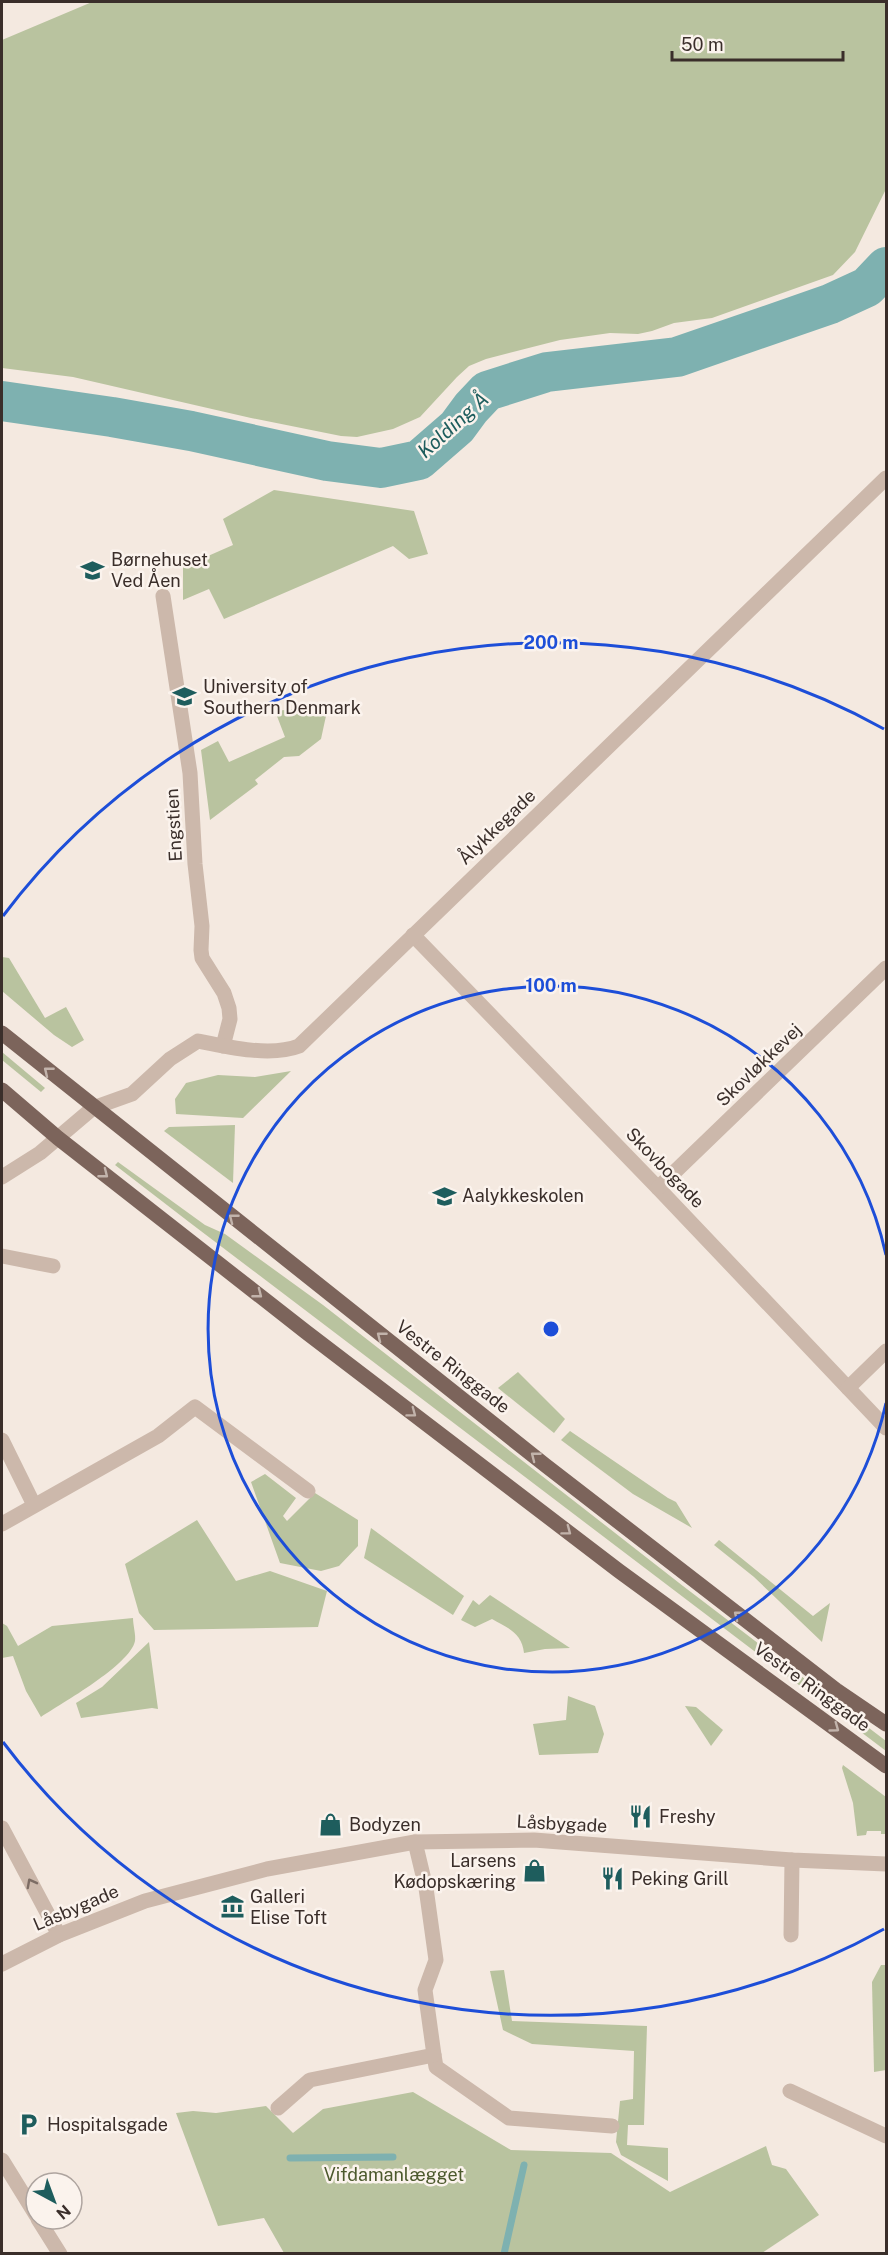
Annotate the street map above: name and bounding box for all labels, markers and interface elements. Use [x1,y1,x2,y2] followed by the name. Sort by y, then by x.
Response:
[672,24,843,62] scale bar
[681,34,724,55] text: 50 m
[411,385,493,463] water label: Kolding Å
[111,549,208,591] place label: Børnehuset Ved Åen
[80,557,106,583] school or university icon: Børnehuset Ved Åen
[524,632,578,653] text: 200 m
[203,676,361,718] place label: University of Southern Denmark
[172,684,198,710] school or university icon: University of Southern Denmark
[452,783,540,869] street label: Ålykkegade
[161,788,186,862] street label: Engstien
[525,975,577,996] text: 100 m
[712,1019,806,1110] street label: Skovløkkevej
[44,1067,55,1078] one-way arrow
[622,1123,709,1212] street label: Skovbogade
[97,1167,108,1178] one-way arrow
[431,1183,457,1209] school or university icon: Aalykkeskolen
[462,1185,584,1206] place label: Aalykkeskolen
[229,1215,240,1226] one-way arrow
[251,1287,262,1298] one-way arrow
[392,1316,514,1418] street label: Vestre Ringgade
[541,1319,561,1339] centre of rings
[377,1332,388,1343] one-way arrow
[406,1406,417,1417] one-way arrow
[530,1453,541,1464] one-way arrow
[561,1524,572,1535] one-way arrow
[734,1611,745,1622] one-way arrow
[750,1637,874,1736] street label: Vestre Ringgade
[828,1720,839,1731] one-way arrow
[628,1804,654,1830] restaurant icon: Freshy
[659,1806,716,1827] place label: Freshy
[516,1811,608,1836] street label: Låsbygade
[318,1812,344,1838] shop icon: Bodyzen
[349,1814,421,1835] place label: Bodyzen
[393,1850,516,1892] place label: Larsens Kødopskæring
[521,1858,547,1884] shop icon: Larsens Kødopskæring
[600,1866,626,1892] restaurant icon: Peking Grill
[631,1868,729,1889] place label: Peking Grill
[27,1879,38,1889] one-way arrow
[30,1880,122,1935] street label: Låsbygade
[250,1886,327,1928] place label: Galleri Elise Toft
[219,1894,245,1920] museum icon: Galleri Elise Toft
[16,2112,42,2138] parking icon: Hospitalsgade
[47,2114,168,2135] place label: Hospitalsgade
[324,2164,464,2185] park label: Vifdamanlægget
[24,2171,84,2231] north arrow
[53,2201,74,2223] text: N

